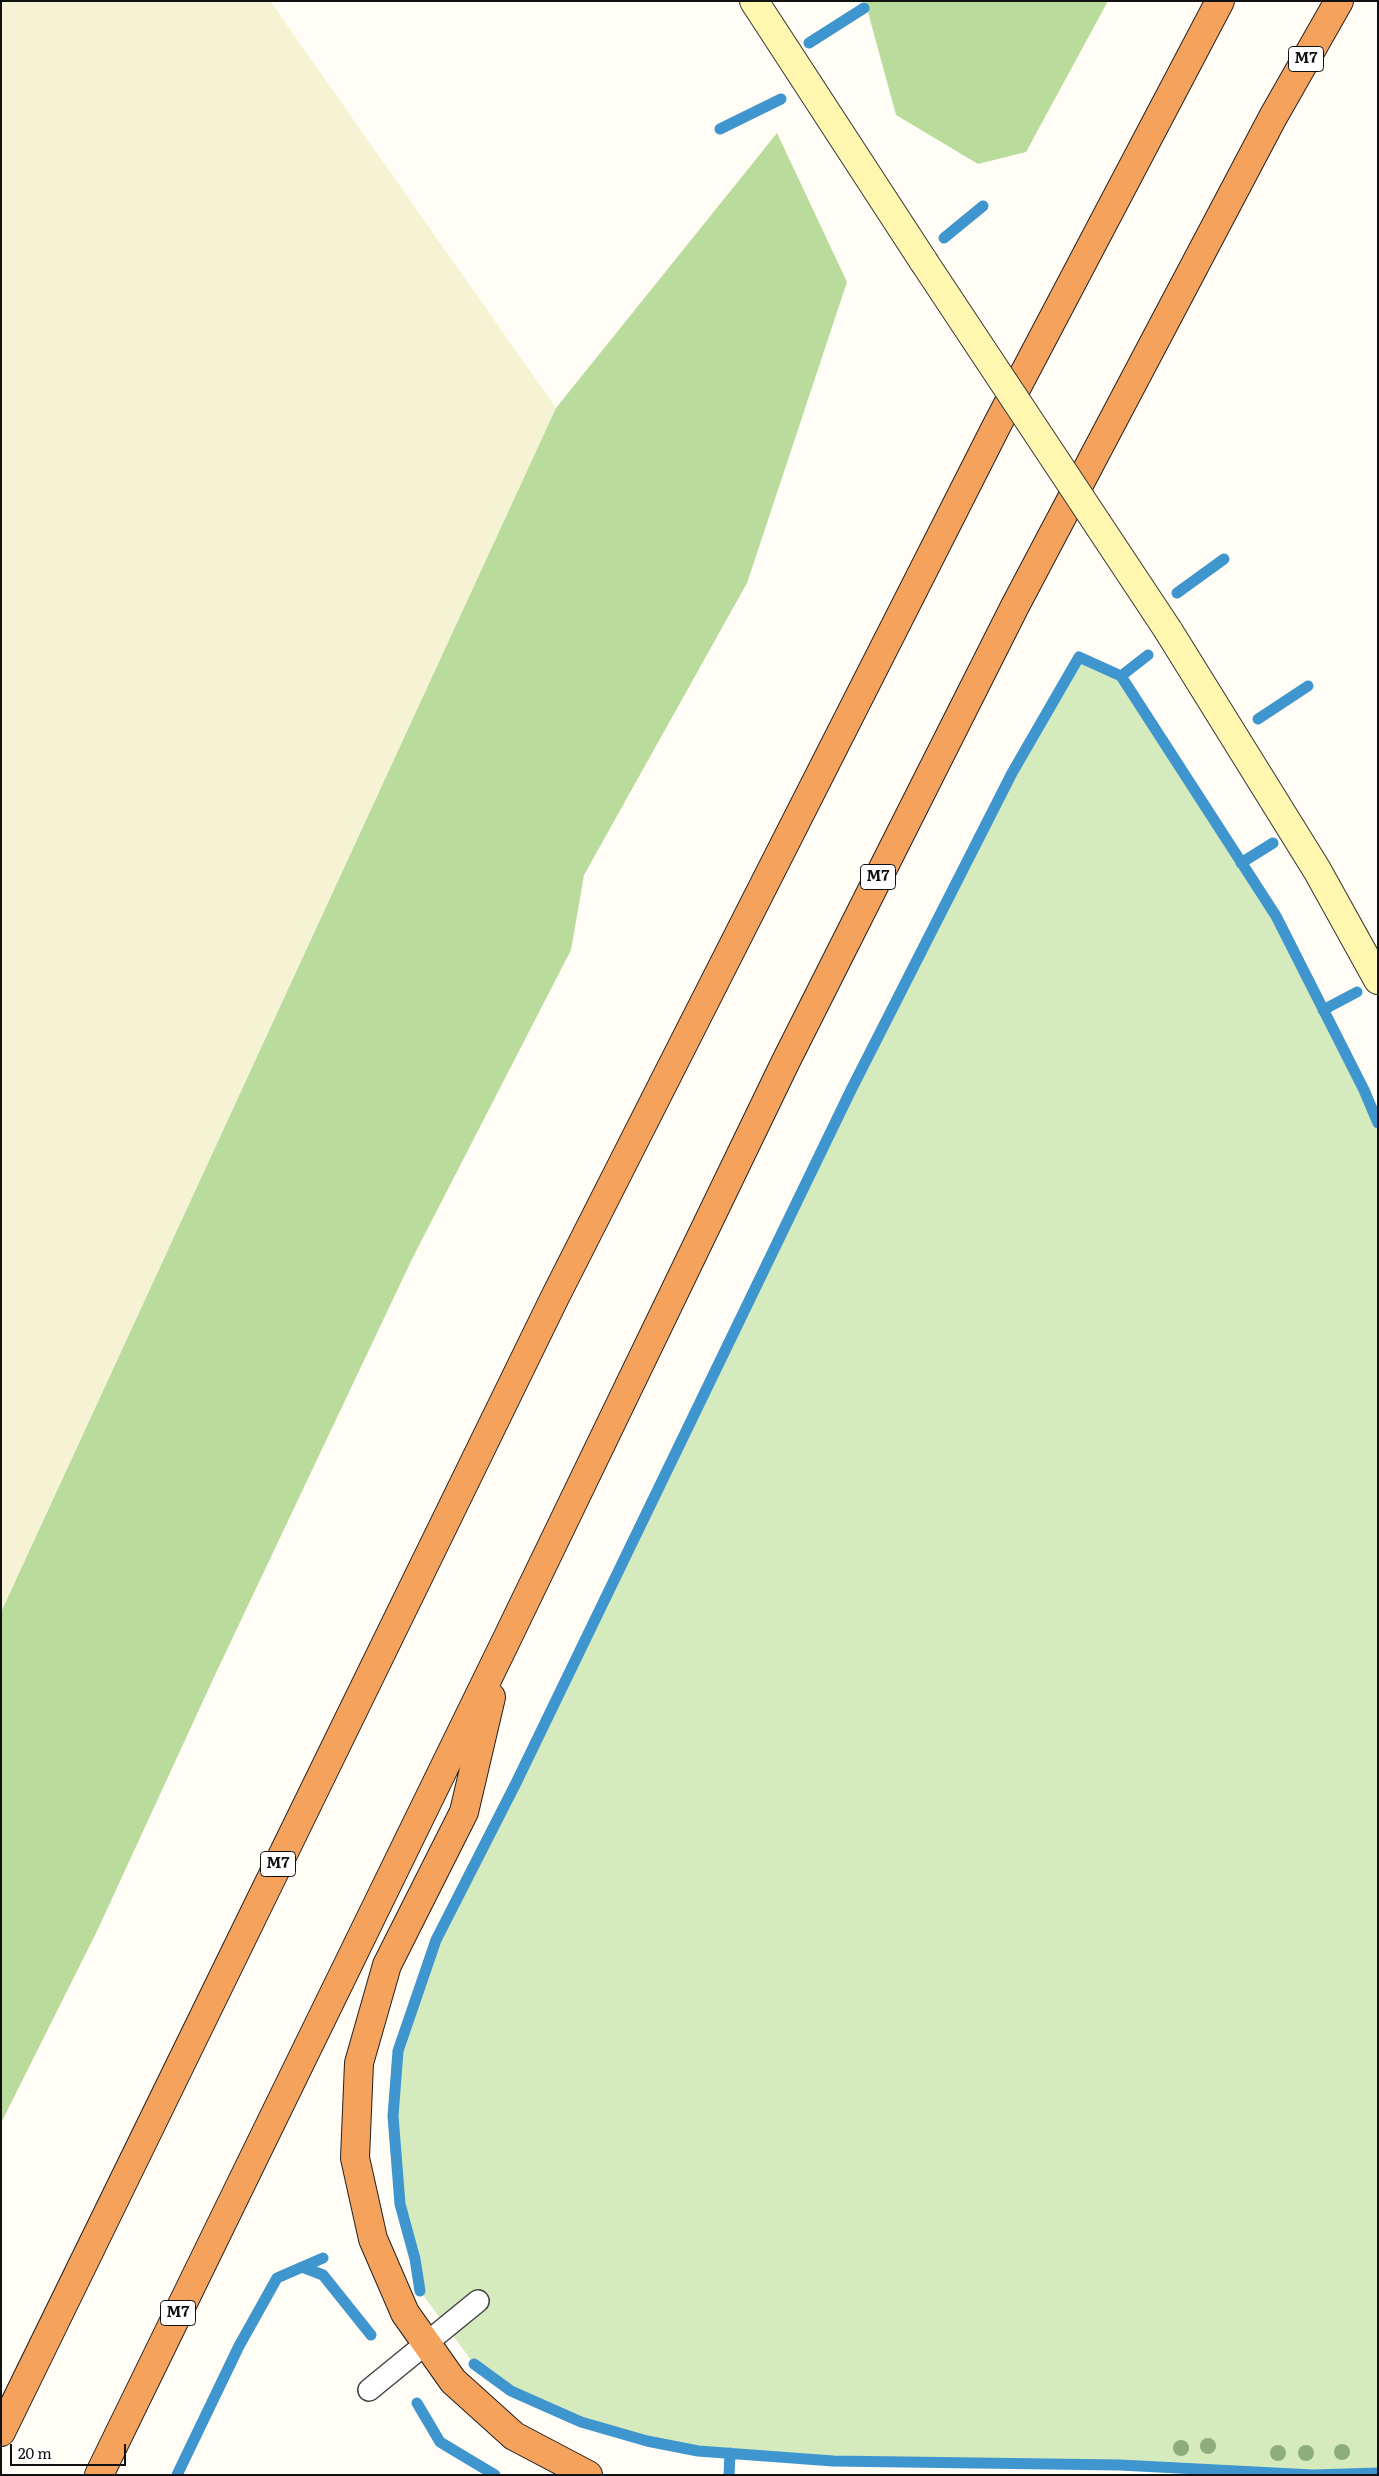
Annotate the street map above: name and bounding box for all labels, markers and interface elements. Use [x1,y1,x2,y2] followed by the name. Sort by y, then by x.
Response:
[1288,46,1324,72] road number: M7
[860,864,896,890] road number: M7
[260,1852,296,1876] road number: M7
[160,2300,196,2326] road number: M7
[12,2434,129,2466] scale bar
[18,2441,52,2464] text: 20 m

